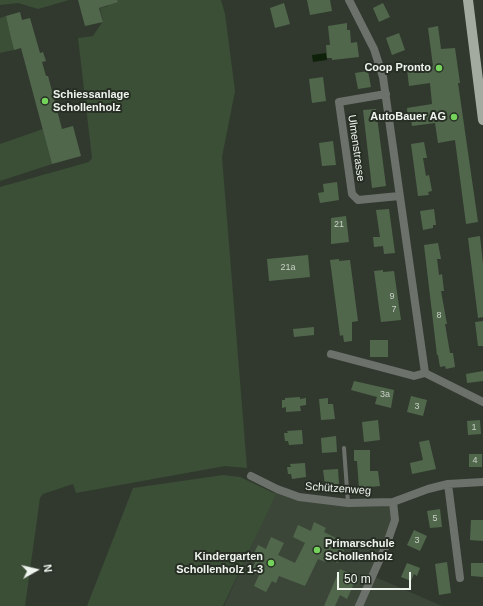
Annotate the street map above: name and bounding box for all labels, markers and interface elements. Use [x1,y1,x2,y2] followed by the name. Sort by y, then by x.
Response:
[364,61,431,75] place label: Coop Pronto
[434,63,444,73] marker: Coop Pronto
[53,88,129,114] place label: Schiessanlage Schollenholz
[40,96,50,106] marker: Schiessanlage Schollenholz
[370,110,446,124] place label: AutoBauer AG
[449,112,459,122] marker: AutoBauer AG
[345,114,367,182] street label: Ulmenstrasse
[334,220,344,230] house number: 21
[280,263,296,273] house number: 21a
[389,292,395,302] house number: 9
[391,305,397,315] house number: 7
[436,311,442,321] house number: 8
[380,390,390,400] house number: 3a
[414,402,420,412] house number: 3
[471,423,477,433] house number: 1
[472,456,478,466] house number: 4
[305,480,371,498] street label: Schützenweg
[432,514,438,524] house number: 5
[414,536,420,546] house number: 3
[325,537,395,563] place label: Primarschule Schollenholz
[312,545,322,555] marker: Primarschule Schollenholz
[16,550,56,590] north arrow
[176,550,263,576] place label: Kindergarten Schollenholz 1-3
[266,558,276,568] marker: Kindergarten Schollenholz 1-3
[41,564,54,573] text: N
[339,564,413,590] scale bar
[344,572,371,586] text: 50 m

